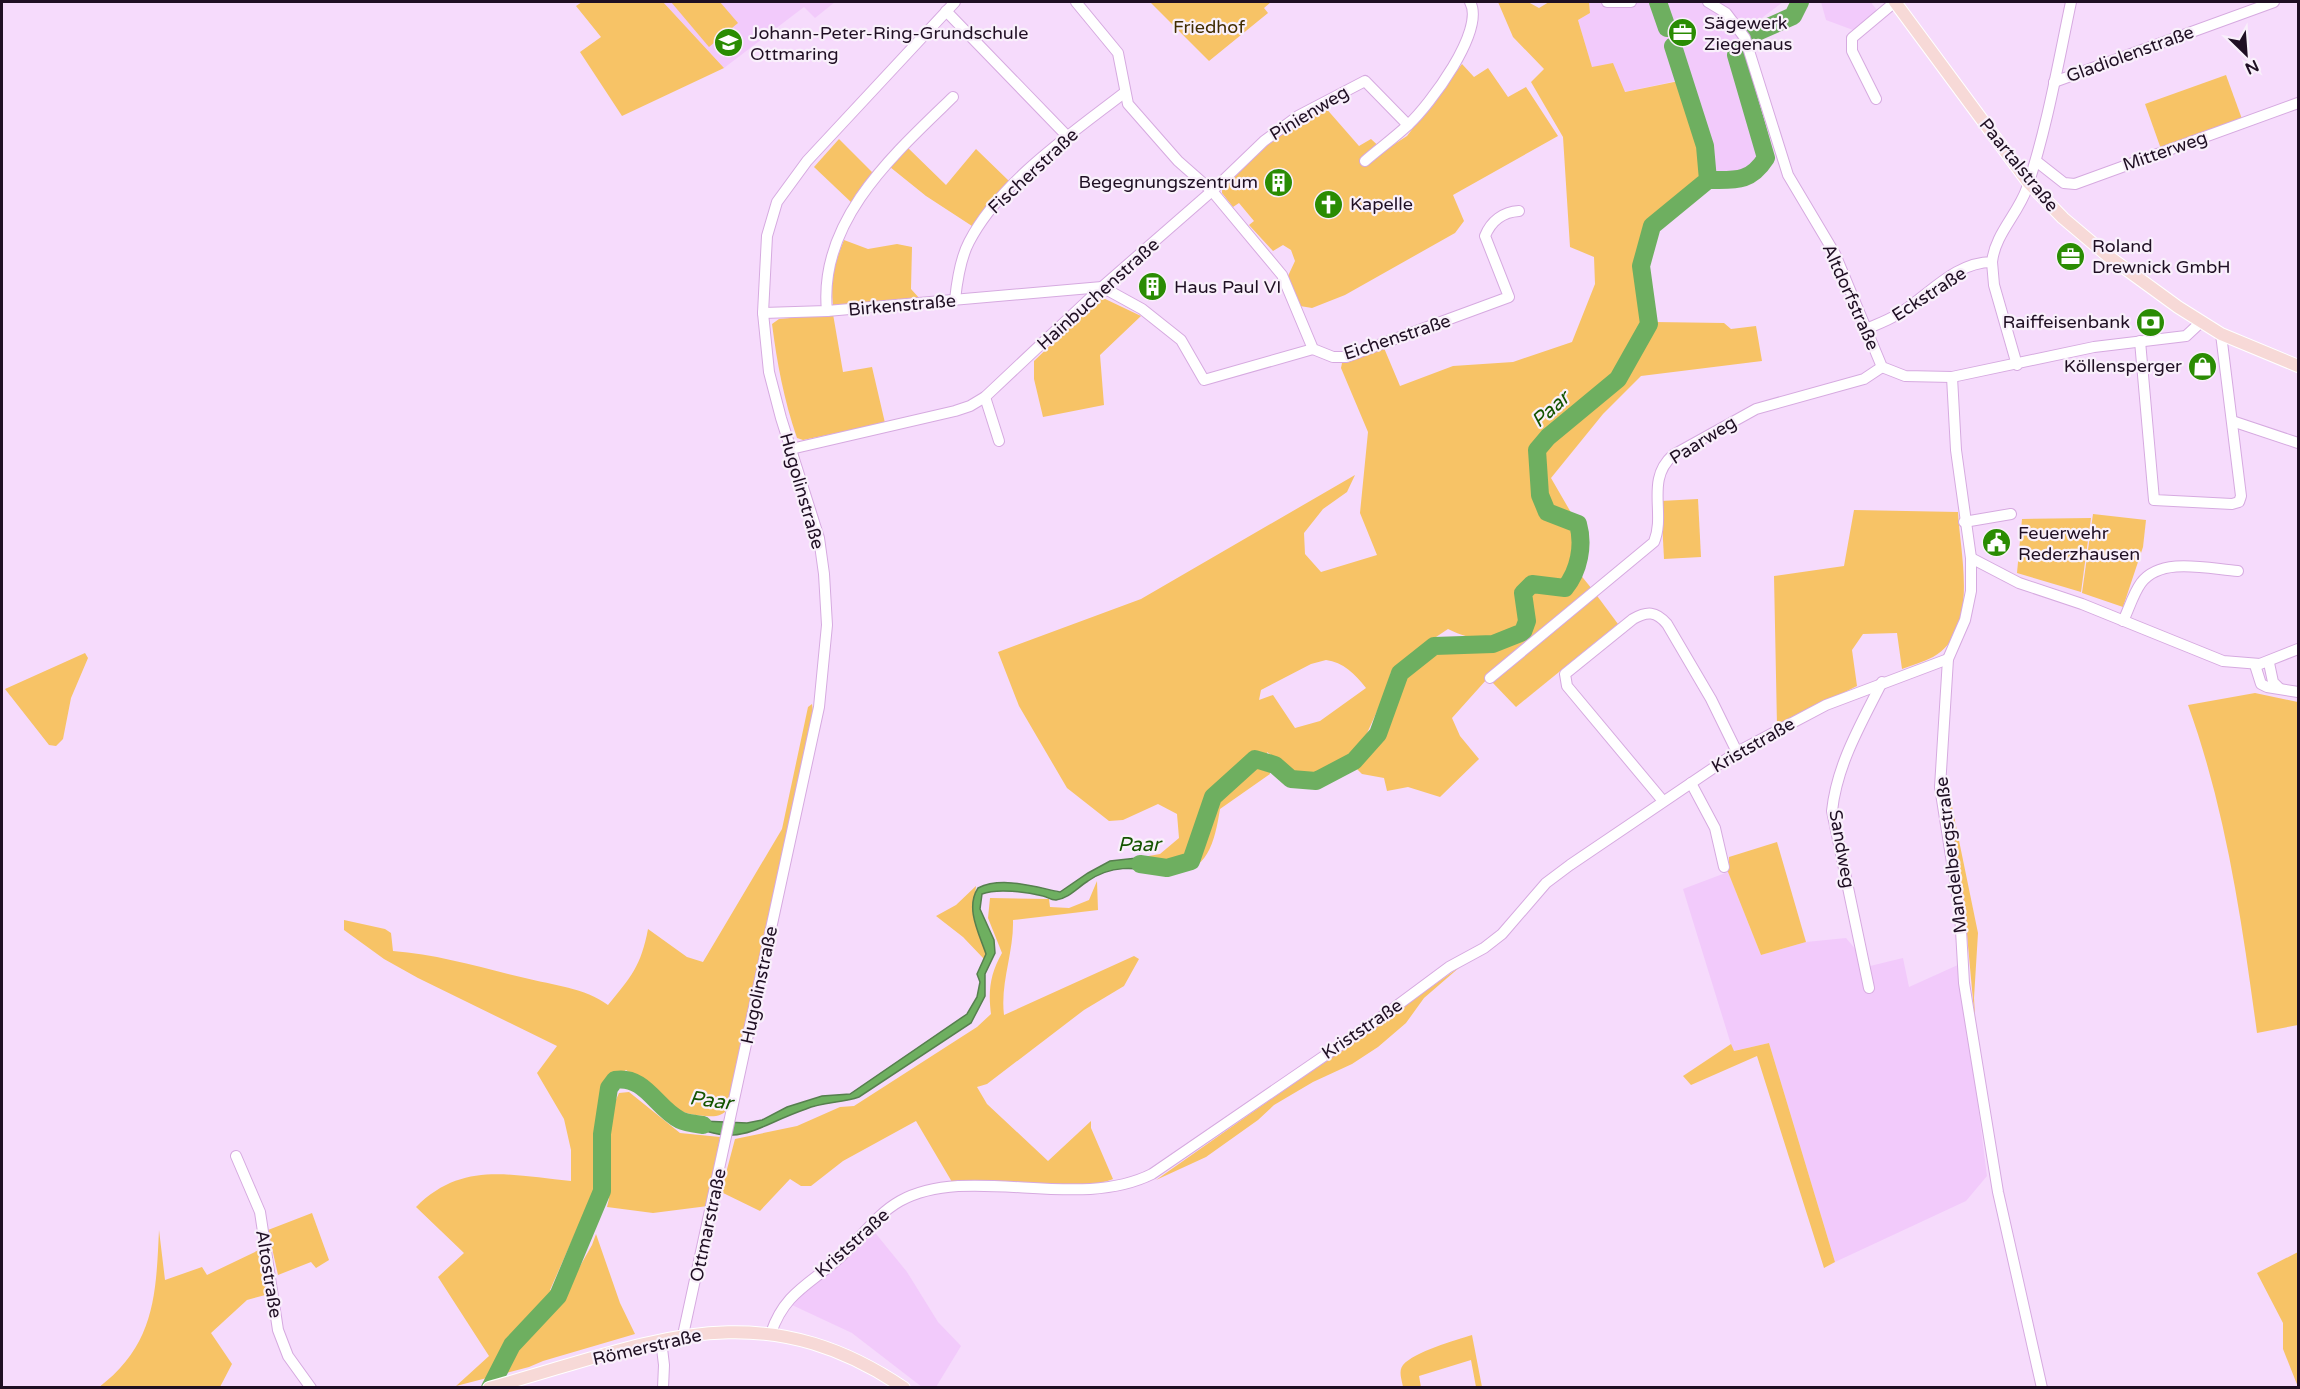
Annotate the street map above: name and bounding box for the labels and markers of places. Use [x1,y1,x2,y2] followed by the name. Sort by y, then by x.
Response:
[1704,12,1792,55] place label: Sägewerk Ziegenaus
[1667,17,1699,49] office icon: Sägewerk Ziegenaus
[750,22,1028,65] place label: Johann-Peter-Ring-Grundschule Ottmaring
[713,27,745,59] school or university icon: Johann-Peter-Ring-Grundschule Ottmaring
[1263,166,1295,198] building icon: Begegnungszentrum
[1079,171,1258,193] place label: Begegnungszentrum
[1313,188,1345,220] church icon: Kapelle
[1350,193,1413,215] place label: Kapelle
[2092,235,2231,278] place label: Roland Drewnick GmbH
[2055,240,2087,272] office icon: Roland Drewnick GmbH
[1137,271,1169,303] building icon: Haus Paul VI
[1174,276,1281,298] place label: Haus Paul VI
[2135,306,2167,338] bank icon: Raiffeisenbank
[2002,311,2130,333] place label: Raiffeisenbank
[2187,350,2219,382] shop icon: Köllensperger
[2064,355,2182,377] place label: Köllensperger
[2018,522,2140,565] place label: Feuerwehr Rederzhausen
[1981,527,2013,559] public building icon: Feuerwehr Rederzhausen

